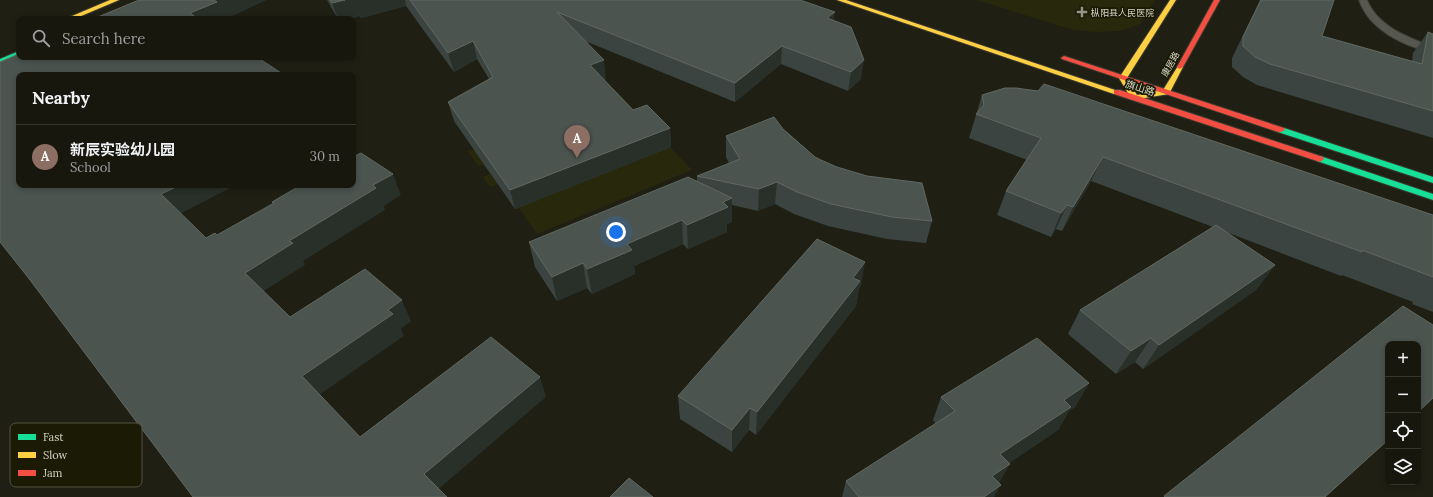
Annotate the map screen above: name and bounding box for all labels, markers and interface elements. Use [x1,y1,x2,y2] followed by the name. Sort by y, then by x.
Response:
[1076,6,1088,18] marker: 枞阳县人民医院
[1091,7,1154,18] place label: 枞阳县人民医院
[16,16,356,60] search box
[30,27,52,49] icon: search
[62,29,145,48] text: Search here
[1159,50,1181,78] street label: 康居路
[1124,77,1156,99] street label: 旗山路
[32,87,90,109] text: Nearby
[564,125,590,158] pin: A
[70,140,175,159] text: 新辰实验幼儿园
[41,148,49,165] text: A
[310,148,340,165] text: 30 m
[70,159,111,176] text: School
[606,222,626,242] your location
[1385,341,1421,485] map controls
[1385,341,1421,377] button: +
[1385,377,1421,413] button: −
[1385,413,1421,449] button: locate
[10,423,142,487] legend
[43,430,64,444] text: Fast
[43,448,68,462] text: Slow
[1385,449,1421,485] button: layers
[42,466,63,480] text: Jam

